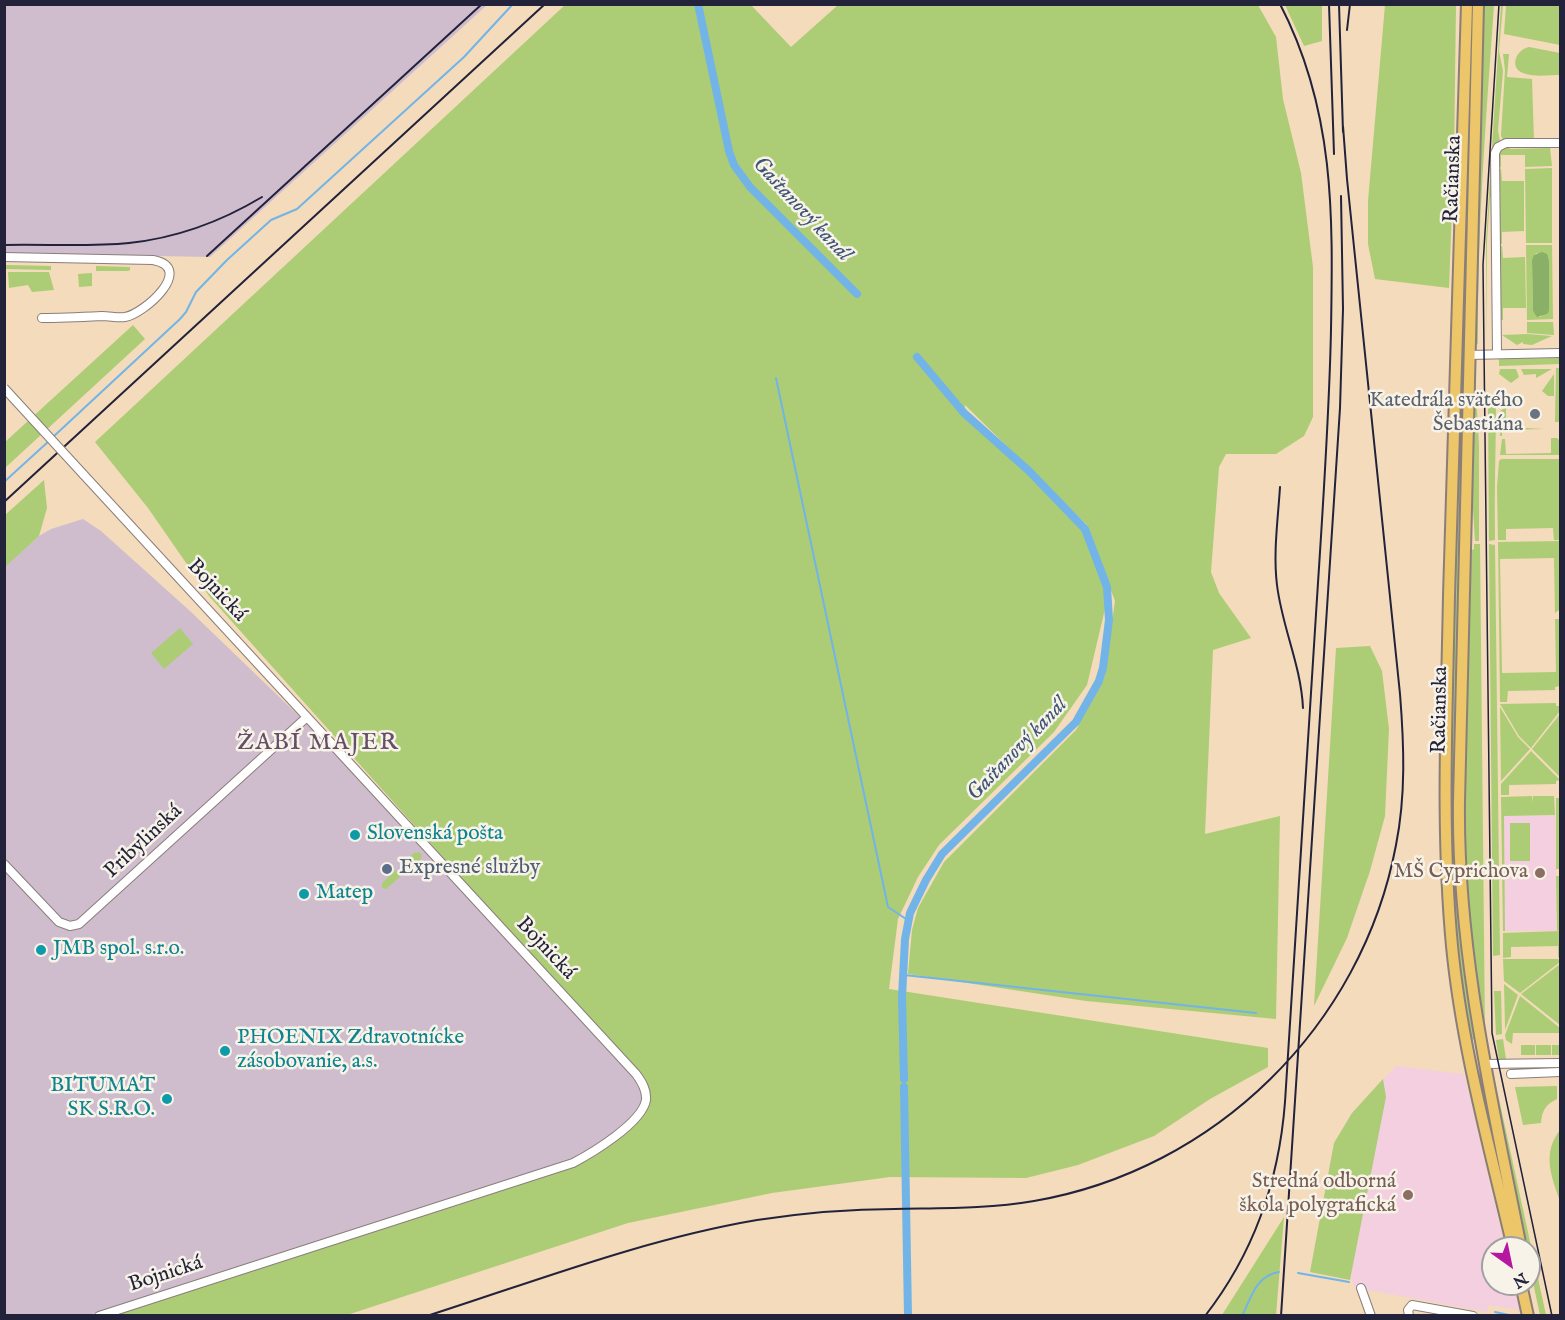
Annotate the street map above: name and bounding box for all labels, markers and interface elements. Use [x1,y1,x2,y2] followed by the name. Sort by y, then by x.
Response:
[1440,135,1468,223] street label: Račianska
[746,152,856,268] water label: Gaštanový kanál
[1370,389,1523,439] place label: Katedrála svätého Šebastiána
[1528,407,1542,421] marker: Katedrála svätého Šebastiána
[181,555,251,627] street label: Bojnická
[1428,666,1454,754] street label: Račianska
[962,693,1074,807] water label: Gaštanový kanál
[237,730,399,758] district label: ŽABÍ MAJER
[100,800,188,884] street label: Pribylinská
[367,822,503,848] place label: Slovenská pošta
[348,828,362,842] marker: Slovenská pošta
[399,856,540,882] place label: Expresné služby
[1393,860,1528,886] place label: MŠ Cyprichova
[380,862,394,876] marker: Expresné služby
[1533,866,1547,880] marker: MŠ Cyprichova
[316,881,373,907] place label: Matep
[297,887,311,901] marker: Matep
[510,913,580,985] street label: Bojnická
[53,937,184,963] place label: JMB spol. s.r.o.
[34,943,48,957] marker: JMB spol. s.r.o.
[237,1026,464,1076] place label: PHOENIX Zdravotnícke zásobovanie, a.s.
[218,1044,232,1058] marker: PHOENIX Zdravotnícke zásobovanie, a.s.
[50,1074,155,1124] place label: BITUMAT SK S.R.O.
[160,1092,174,1106] marker: BITUMAT SK S.R.O.
[1239,1170,1396,1220] place label: Stredná odborná škola polygrafická
[1401,1188,1415,1202] marker: Stredná odborná škola polygrafická
[1481,1236,1541,1296] north arrow
[126,1251,206,1299] street label: Bojnická
[1508,1267,1531,1292] text: N

